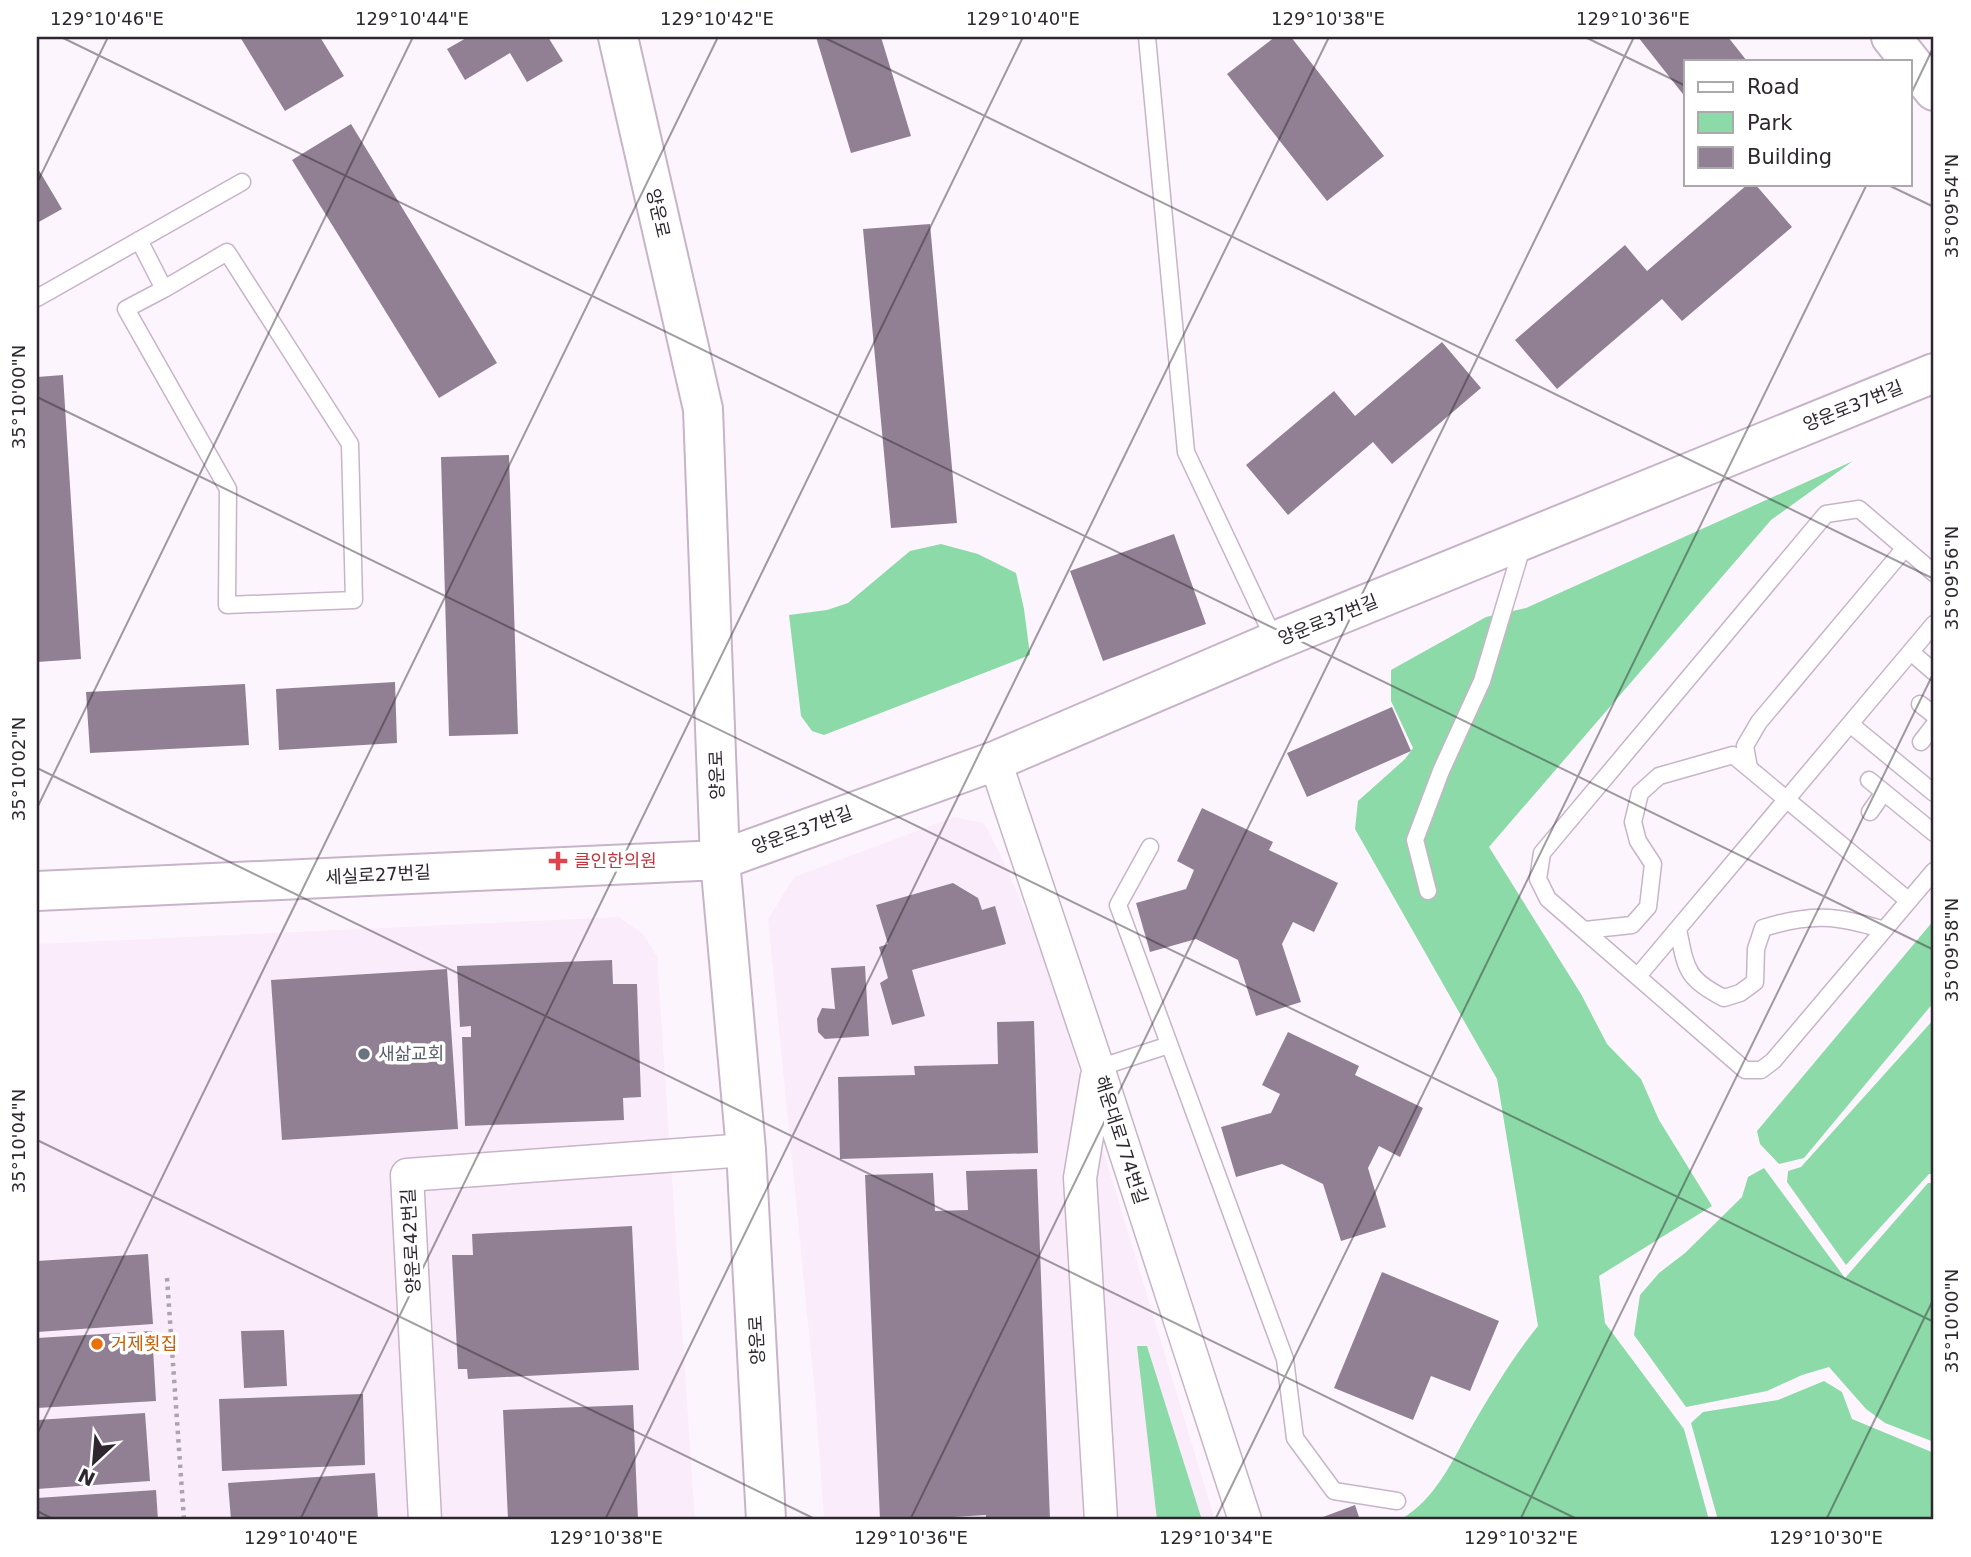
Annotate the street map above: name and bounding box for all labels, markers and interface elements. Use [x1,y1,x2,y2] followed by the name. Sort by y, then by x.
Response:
[50,8,164,29] text: 129°10'46"E
[355,8,469,29] text: 129°10'44"E
[660,8,774,29] text: 129°10'42"E
[966,8,1080,29] text: 129°10'40"E
[1271,8,1385,29] text: 129°10'38"E
[1576,8,1690,29] text: 129°10'36"E
[1684,60,1912,186] legend
[1747,75,1800,99] text: Road
[1747,111,1793,135] text: Park
[1747,145,1832,169] text: Building
[1941,154,1962,258] text: 35°09'54"N
[643,186,674,239] street label: 양운로
[8,345,29,449] text: 35°10'00"N
[1800,376,1906,435] street label: 양운로37번길
[1941,526,1962,630] text: 35°09'56"N
[1275,590,1381,649] street label: 양운로37번길
[8,717,29,821] text: 35°10'02"N
[705,750,728,800] street label: 양운로
[749,802,855,857] street label: 양운로37번길
[574,850,657,871] place label: 클인한의원
[548,851,568,871] marker: 클인한의원
[325,861,431,888] street label: 세실로27번길
[1941,898,1962,1002] text: 35°09'58"N
[378,1043,444,1064] place label: 새삶교회
[356,1046,372,1062] marker: 새삶교회
[1091,1073,1152,1207] street label: 해운대로774번길
[8,1089,29,1193] text: 35°10'04"N
[397,1188,424,1294] street label: 양운로42번길
[1941,1269,1962,1373] text: 35°10'00"N
[745,1315,768,1365] street label: 양운로
[111,1333,177,1354] place label: 거제횟집
[89,1336,105,1352] marker: 거제횟집
[60,1428,130,1498] north arrow
[75,1464,99,1491] text: N
[244,1527,358,1548] text: 129°10'40"E
[549,1527,663,1548] text: 129°10'38"E
[854,1527,968,1548] text: 129°10'36"E
[1159,1527,1273,1548] text: 129°10'34"E
[1464,1527,1578,1548] text: 129°10'32"E
[1769,1527,1883,1548] text: 129°10'30"E

